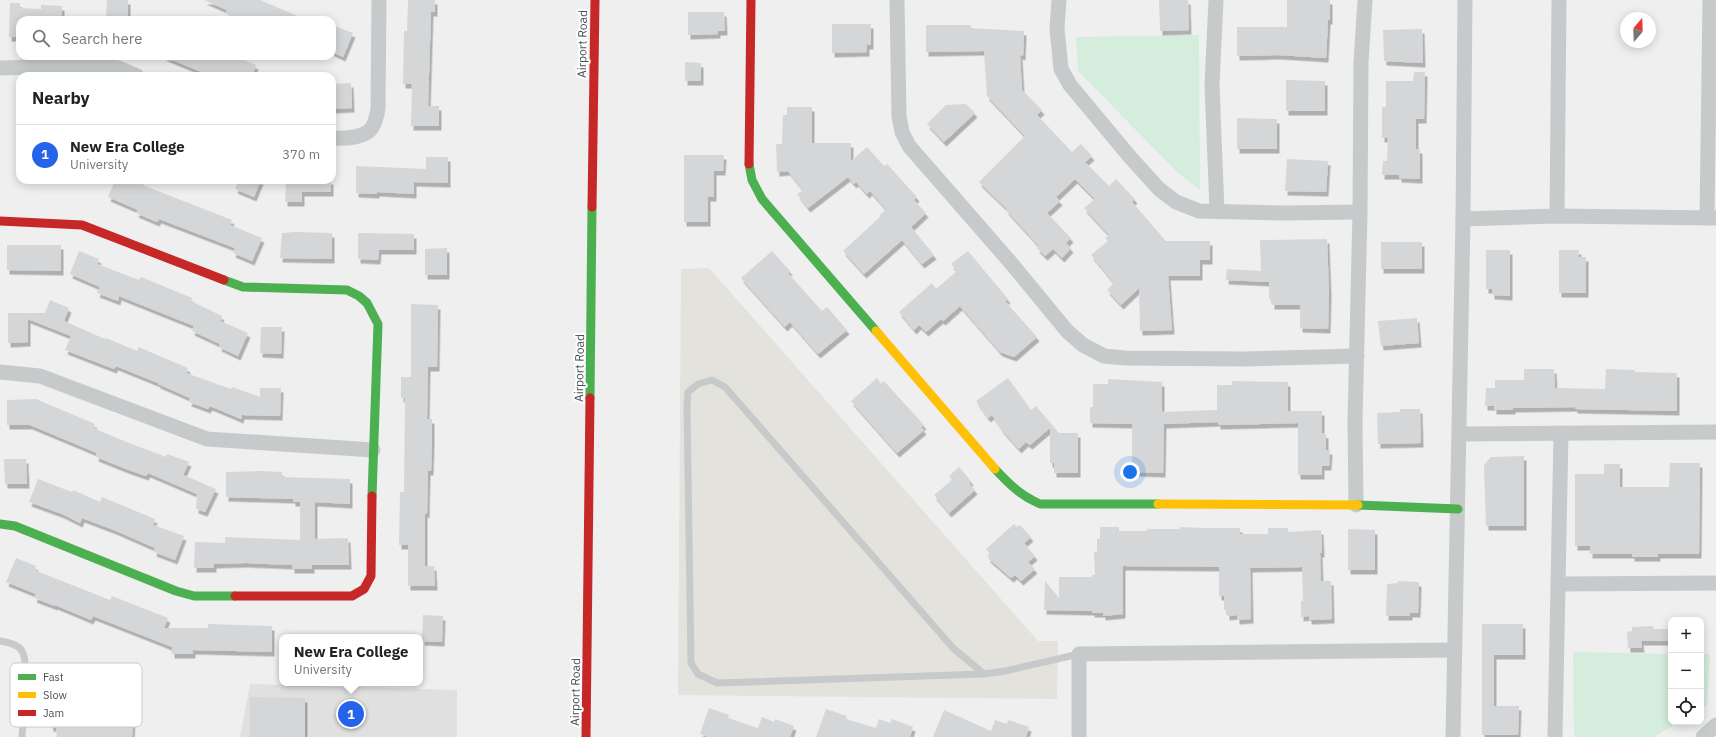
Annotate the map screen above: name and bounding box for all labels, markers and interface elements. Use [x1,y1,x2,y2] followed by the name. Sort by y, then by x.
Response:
[574,10,590,78] street label: Airport Road
[1620,12,1656,48] north arrow
[16,16,336,60] search box
[30,27,52,49] icon: search
[62,29,142,48] text: Search here
[32,87,90,109] text: Nearby
[70,137,185,156] text: New Era College
[41,146,49,163] text: 1
[282,146,320,163] text: 370 m
[70,156,128,173] text: University
[571,334,587,402] street label: Airport Road
[1120,462,1140,482] your location
[1668,617,1704,725] map controls
[1668,617,1704,653] button: +
[279,634,423,686] popup
[294,642,408,661] text: New Era College
[1668,653,1704,689] button: −
[567,658,583,726] street label: Airport Road
[294,661,352,678] text: University
[10,663,142,727] legend
[43,670,64,684] text: Fast
[43,688,67,702] text: Slow
[1668,689,1704,725] button: locate
[338,699,364,729] pin: 1
[43,706,64,720] text: Jam

